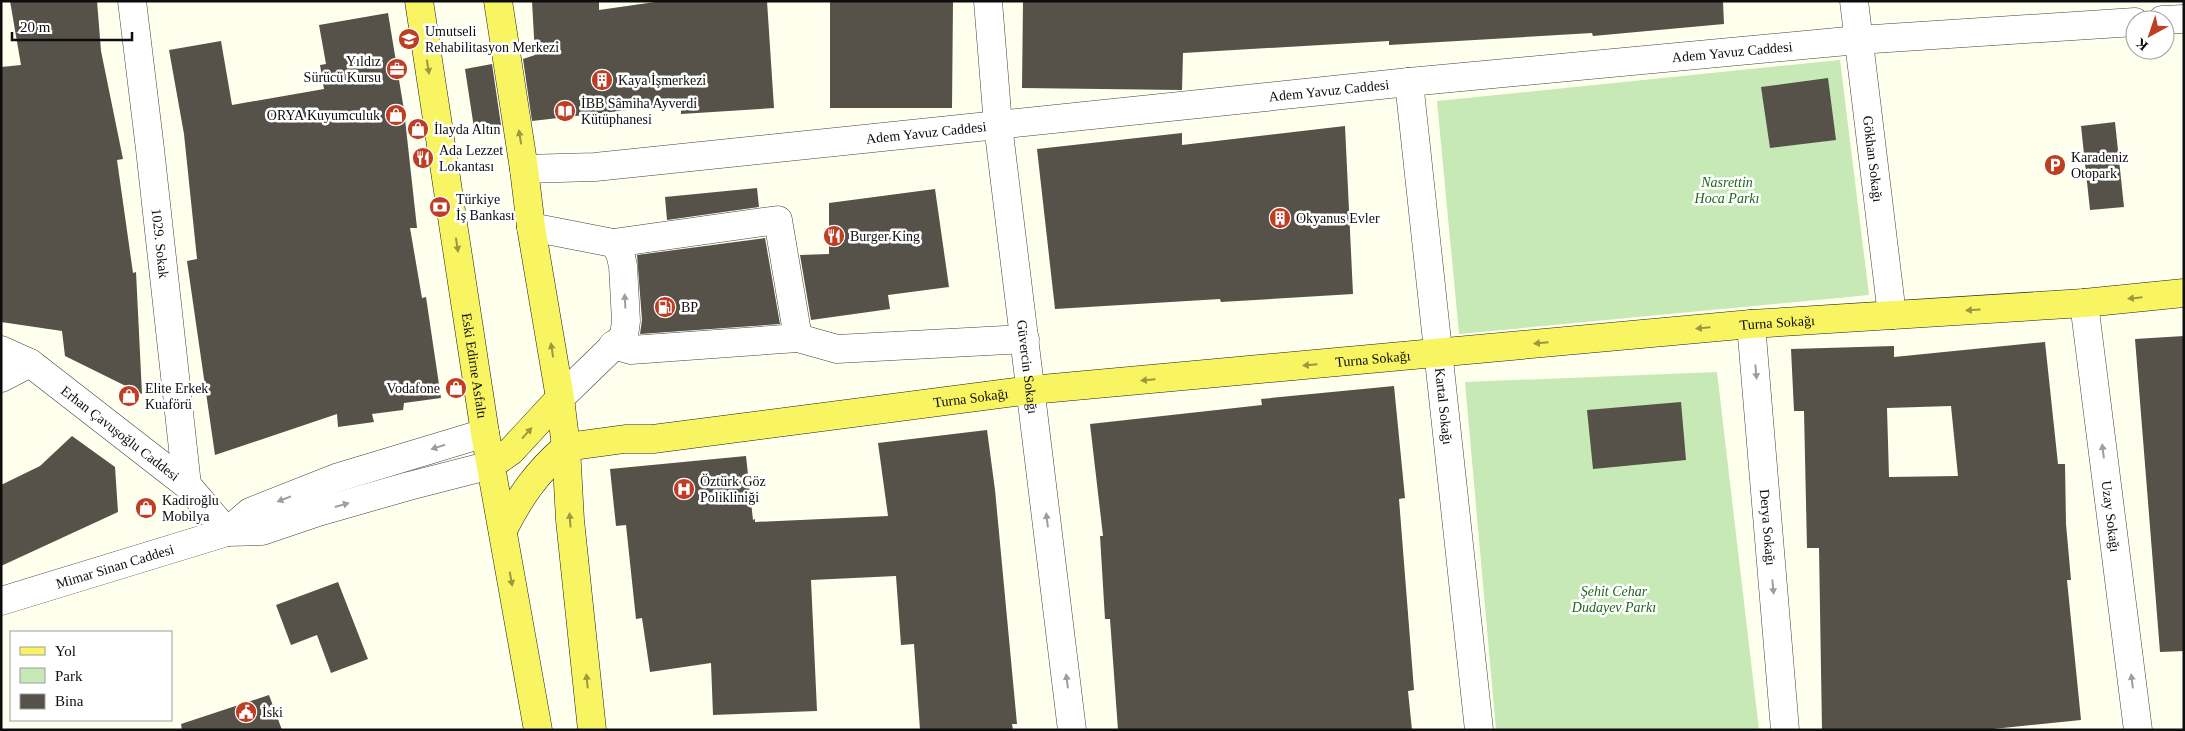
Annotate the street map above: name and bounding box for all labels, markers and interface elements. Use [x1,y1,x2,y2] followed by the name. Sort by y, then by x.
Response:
[12,10,132,42] scale bar
[2125,10,2175,60] north arrow
[20,19,51,35] text: 20 m
[425,24,559,55] place label: Umutseli Rehabilitasyon Merkezi
[397,27,421,51] school or university icon: Umutseli Rehabilitasyon Merkezi
[2133,35,2151,54] text: K
[1671,39,1793,65] street label: Adem Yavuz Caddesi
[304,54,381,85] place label: Yıldız Sürücü Kursu
[385,57,409,81] office icon: Yıldız Sürücü Kursu
[425,59,433,75] one-way arrow
[590,68,614,92] building icon: Kaya İşmerkezi
[618,73,706,88] place label: Kaya İşmerkezi
[1268,77,1390,104] street label: Adem Yavuz Caddesi
[581,96,697,127] place label: İBB Sâmiha Ayverdi Kütüphanesi
[553,99,577,123] library icon: İBB Sâmiha Ayverdi Kütüphanesi
[384,103,408,127] shop icon: ORYA Kuyumculuk
[267,108,380,123] place label: ORYA Kuyumculuk
[1860,115,1886,203] street label: Gökhan Sokağı
[406,117,430,141] shop icon: İlayda Altın
[865,119,987,146] street label: Adem Yavuz Caddesi
[434,122,501,137] place label: İlayda Altın
[515,129,523,145] one-way arrow
[439,143,503,174] place label: Ada Lezzet Lokantası
[411,146,435,170] restaurant icon: Ada Lezzet Lokantası
[2071,150,2129,181] place label: Karadeniz Otopark
[2043,153,2067,177] parking icon: Karadeniz Otopark
[1694,175,1760,206] park label: Nasrettin Hoca Parkı
[456,192,515,223] place label: Türkiye İş Bankası
[428,195,452,219] bank icon: Türkiye İş Bankası
[1268,206,1292,230] building icon: Okyanus Evler
[149,208,172,279] street label: 1029. Sokak
[1296,211,1380,226] place label: Okyanus Evler
[822,224,846,248] restaurant icon: Burger King
[850,229,920,244] place label: Burger King
[453,237,461,253] one-way arrow
[621,293,629,309] one-way arrow
[2127,294,2143,302] one-way arrow
[653,295,677,319] fuel station icon: BP
[681,300,698,315] place label: BP
[1965,306,1981,314] one-way arrow
[459,312,490,420] street label: Eski Edirne Asfaltı
[1739,312,1815,333] street label: Turna Sokağı
[1014,319,1041,415] street label: Güvercin Sokağı
[1695,324,1711,332] one-way arrow
[1533,339,1549,347] one-way arrow
[547,341,555,357] one-way arrow
[1335,348,1411,370] street label: Turna Sokağı
[1301,361,1317,369] one-way arrow
[1752,365,1760,381] one-way arrow
[1432,367,1456,446] street label: Kartal Sokağı
[444,376,468,400] shop icon: Vodafone
[1140,376,1156,384] one-way arrow
[145,381,208,412] place label: Elite Erkek Kuaförü
[387,381,440,396] place label: Vodafone
[58,383,182,484] street label: Erhan Çavuşoğlu Caddesi
[117,384,141,408] shop icon: Elite Erkek Kuaförü
[932,386,1009,410] street label: Turna Sokağı
[521,427,533,439] one-way arrow
[2099,442,2107,458] one-way arrow
[430,443,445,451] one-way arrow
[700,473,766,505] place label: Öztürk Göz Polikliniği
[672,477,696,501] hospital icon: Öztürk Göz Polikliniği
[2099,480,2123,553] street label: Uzay Sokağı
[1757,488,1779,566] street label: Derya Sokağı
[162,493,219,524] place label: Kadiroğlu Mobilya
[277,495,291,503] one-way arrow
[134,496,158,520] shop icon: Kadiroğlu Mobilya
[334,501,349,509] one-way arrow
[566,511,574,527] one-way arrow
[1043,512,1051,528] one-way arrow
[54,541,176,591] street label: Mimar Sinan Caddesi
[508,571,516,587] one-way arrow
[1770,579,1778,595] one-way arrow
[1571,584,1656,615] park label: Şehit Cehar Dudayev Parkı
[10,631,172,721] legend
[55,643,76,659] text: Yol
[55,668,83,684] text: Park
[583,673,591,689] one-way arrow
[1062,673,1070,689] one-way arrow
[2128,673,2136,689] one-way arrow
[55,693,84,709] text: Bina
[234,700,258,724] public building icon: İski
[262,705,283,720] place label: İski

